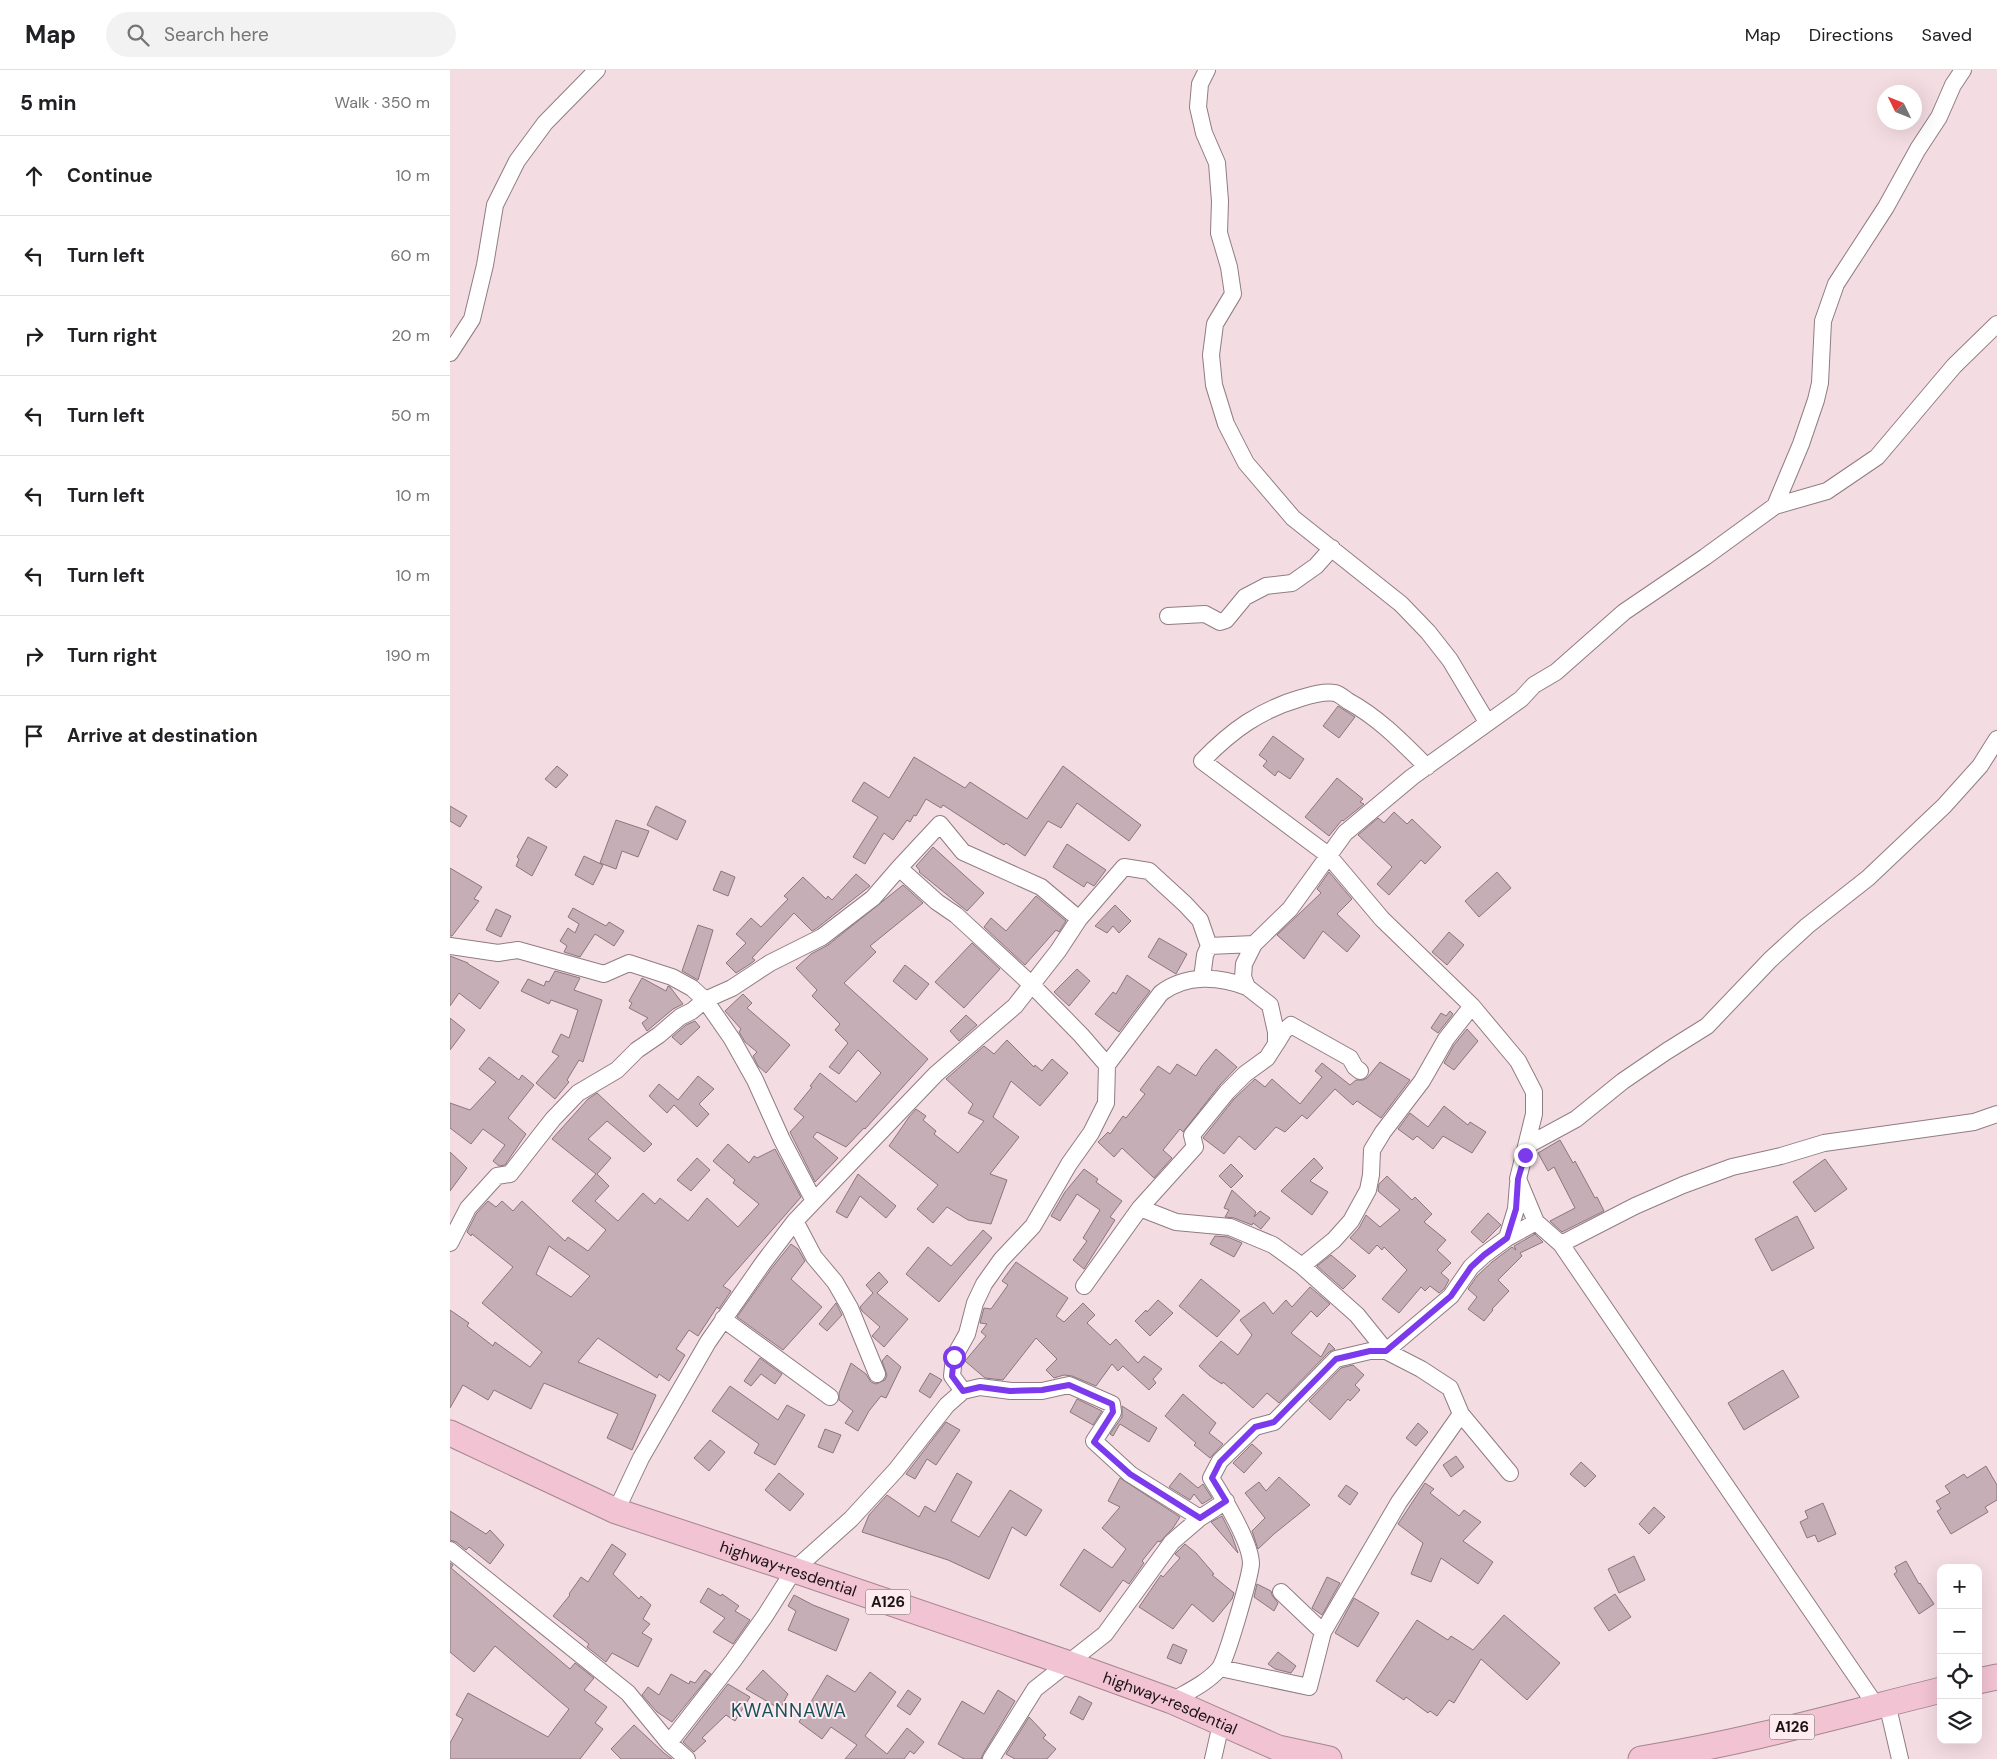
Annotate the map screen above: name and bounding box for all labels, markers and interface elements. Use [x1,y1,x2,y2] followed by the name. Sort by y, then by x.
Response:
[106,12,456,57] search box
[25,19,76,50] text: Map
[124,21,152,49] icon: search
[164,22,269,47] text: Search here
[1745,23,1781,47] text: Map
[1809,23,1894,47] text: Directions
[1922,23,1972,47] text: Saved
[1877,85,1922,130] north arrow
[20,89,76,117] text: 5 min
[335,92,430,113] text: Walk · 350 m
[20,162,48,190] icon: ahead
[67,163,153,188] text: Continue
[396,165,430,186] text: 10 m
[20,242,48,270] icon: left
[67,243,145,268] text: Turn left
[390,245,430,266] text: 60 m
[20,322,48,350] icon: right
[67,323,157,348] text: Turn right
[391,325,430,346] text: 20 m
[20,402,48,430] icon: left
[67,403,145,428] text: Turn left
[391,405,430,426] text: 50 m
[20,482,48,510] icon: left
[67,483,145,508] text: Turn left
[396,485,430,506] text: 10 m
[20,562,48,590] icon: left
[67,563,145,588] text: Turn left
[396,565,430,586] text: 10 m
[20,642,48,670] icon: right
[67,643,157,668] text: Turn right
[386,645,430,666] text: 190 m
[20,722,48,750] icon: arrive
[67,723,258,748] text: Arrive at destination
[1514,1144,1537,1167] route end
[943,1346,966,1369] route start
[717,1536,859,1602] street label: highway+resdential
[1937,1564,1982,1744] map controls
[1937,1564,1982,1609] button: +
[866,1590,910,1614] road number: A126
[1937,1609,1982,1654] button: −
[1937,1654,1982,1699] button: locate
[1100,1667,1240,1740] street label: highway+resdential
[731,1698,847,1723] district label: KWANNAWA
[1937,1699,1982,1744] button: layers
[1770,1714,1814,1740] road number: A126

